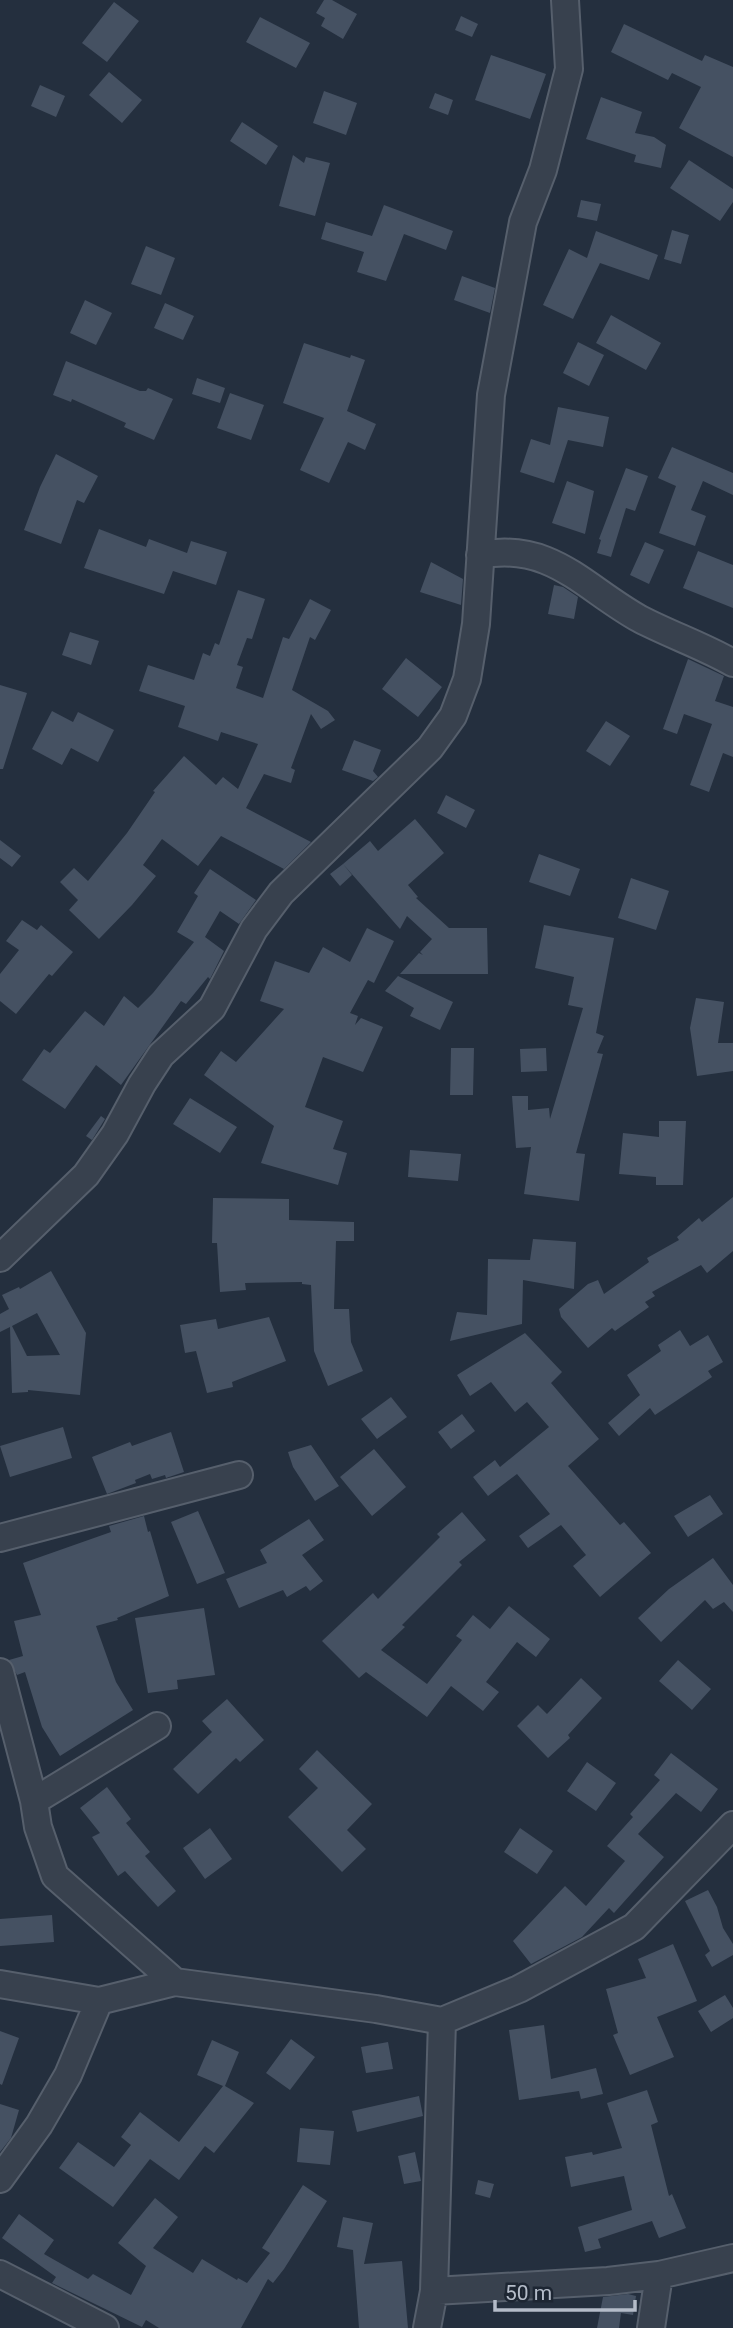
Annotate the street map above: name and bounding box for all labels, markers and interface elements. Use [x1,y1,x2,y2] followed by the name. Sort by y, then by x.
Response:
[495,2268,635,2312] scale bar
[505,2281,552,2305] text: 50 m

